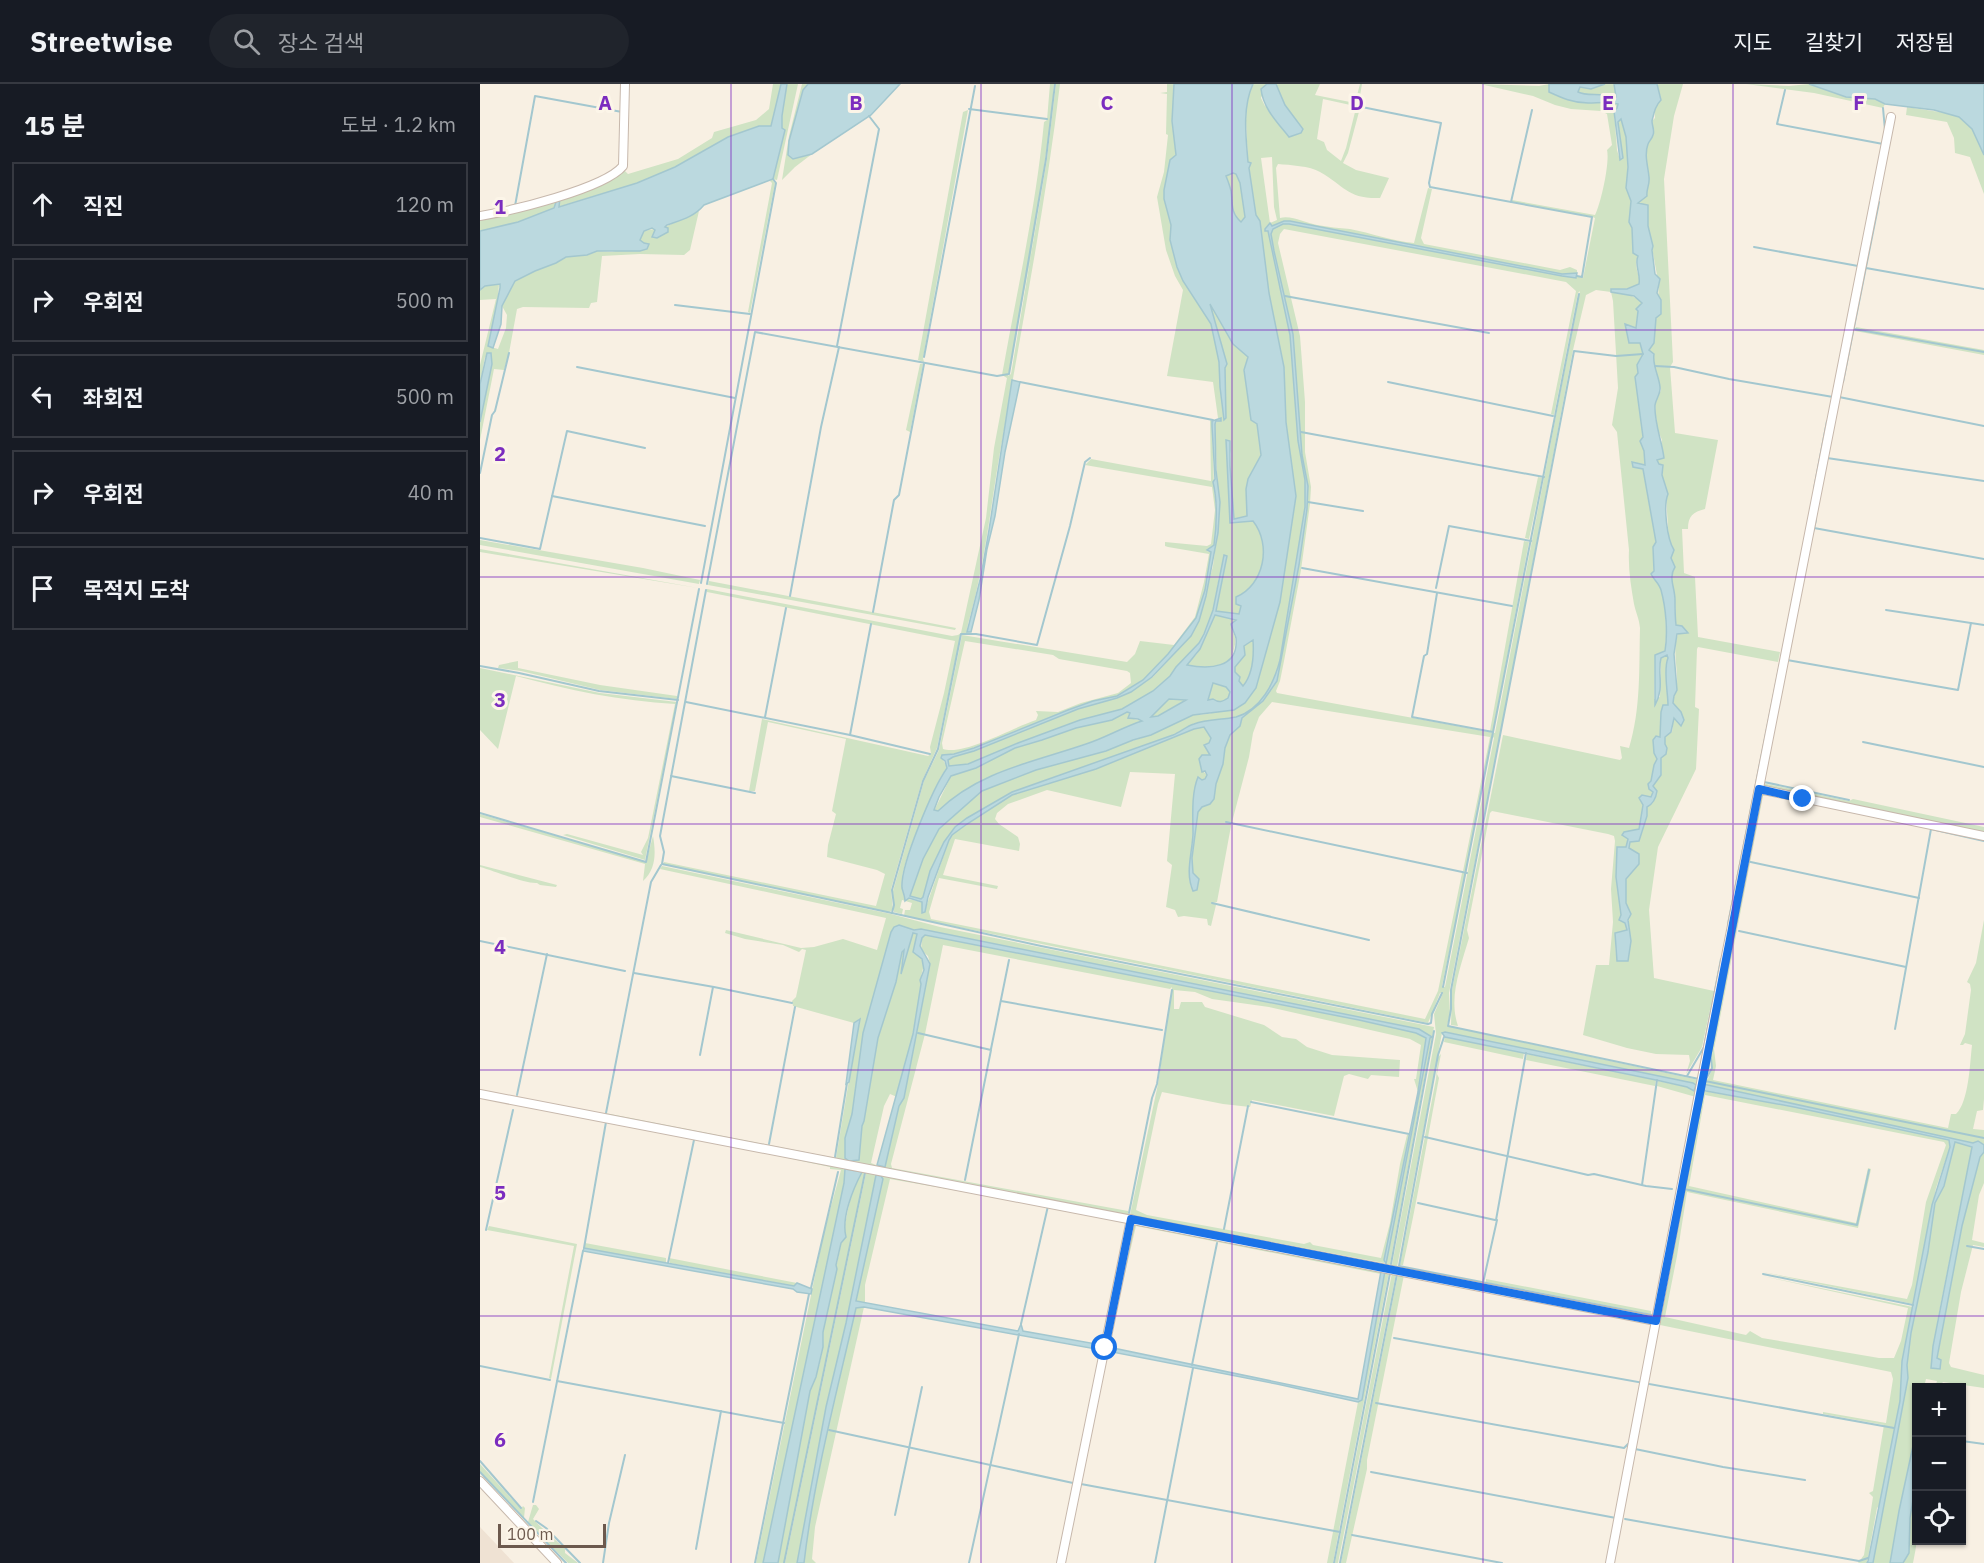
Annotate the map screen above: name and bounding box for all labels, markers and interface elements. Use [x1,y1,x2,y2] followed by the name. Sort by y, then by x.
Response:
[209,14,629,68] search box
[30,23,173,60] text: Streetwise
[230,25,263,58] icon: search
[278,28,364,57] text: 장소 검색
[1733,28,1772,56] text: 지도
[1805,28,1863,56] text: 길찾기
[1896,28,1954,56] text: 저장됨
[598,89,612,116] text: A
[849,89,863,116] text: B
[1100,89,1114,116] text: C
[1350,89,1364,116] text: D
[1602,89,1614,116] text: E
[1853,89,1865,116] text: F
[24,108,85,142] text: 15 분
[341,111,456,138] text: 도보 · 1.2 km
[26,188,59,221] icon: ahead
[83,191,123,220] text: 직진
[396,191,454,218] text: 120 m
[494,193,506,220] text: 1
[26,284,59,317] icon: right
[83,287,144,316] text: 우회전
[396,287,454,314] text: 500 m
[26,380,59,413] icon: left
[83,383,144,412] text: 좌회전
[396,383,454,410] text: 500 m
[494,440,506,467] text: 2
[26,476,59,509] icon: right
[83,479,144,508] text: 우회전
[408,479,454,506] text: 40 m
[26,572,59,605] icon: arrive
[83,575,189,604] text: 목적지 도착
[494,686,506,713] text: 3
[1789,785,1815,811] route end
[494,933,506,960] text: 4
[494,1179,506,1206] text: 5
[1091,1334,1117,1360] route start
[1912,1383,1966,1545] map controls
[1912,1383,1966,1437] button: +
[494,1426,506,1453] text: 6
[1912,1437,1966,1491] button: −
[1912,1491,1966,1545] button: locate
[498,1521,606,1548] scale bar
[507,1524,554,1544] text: 100 m

